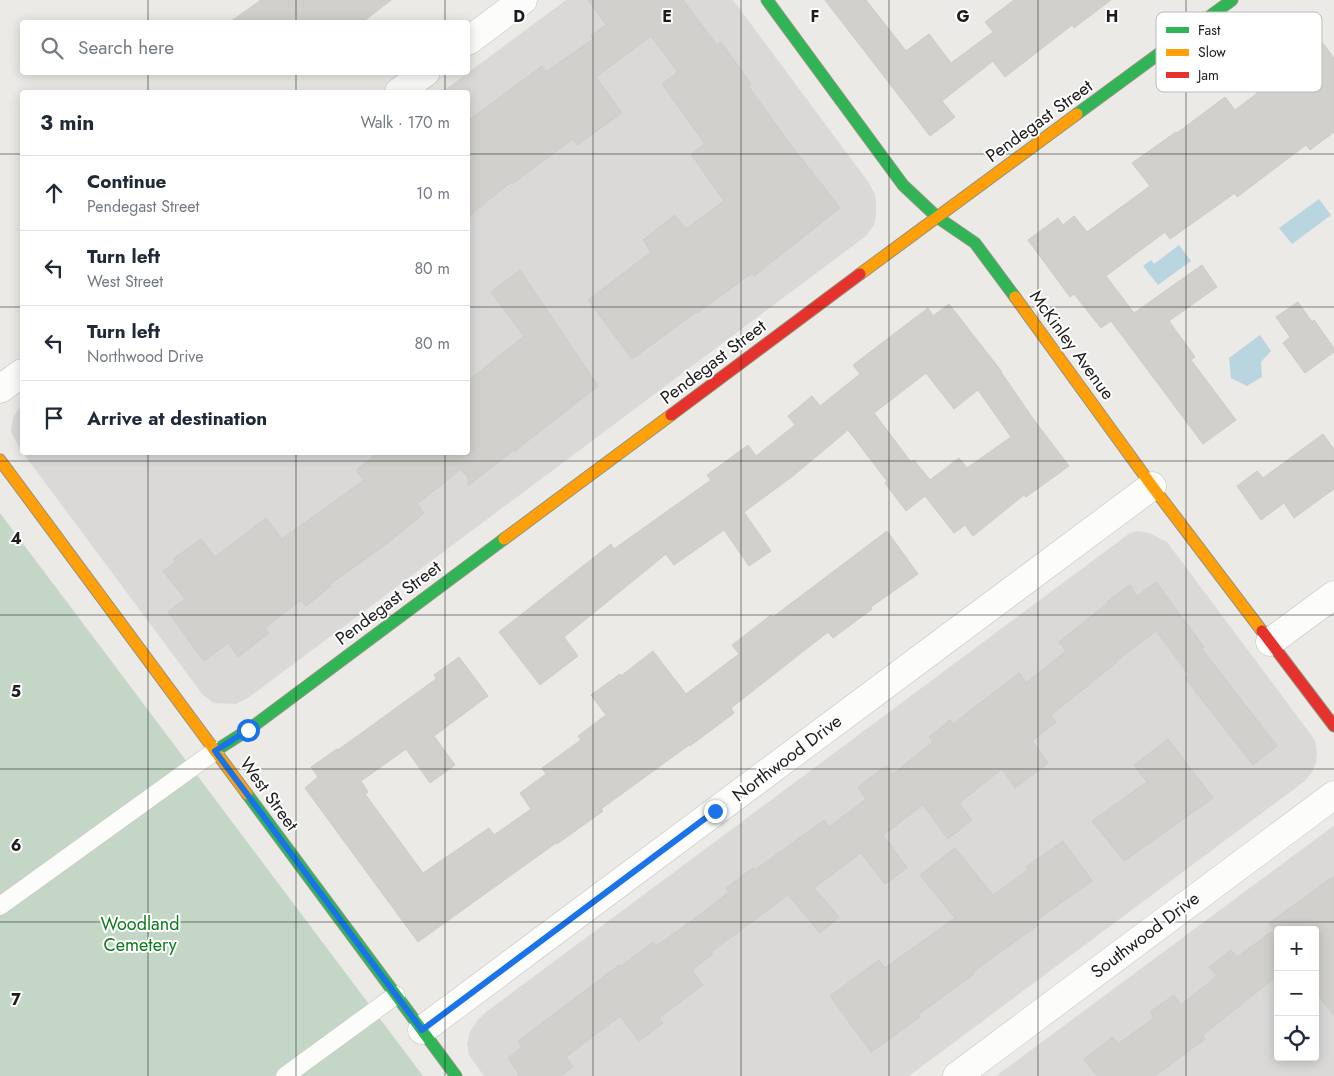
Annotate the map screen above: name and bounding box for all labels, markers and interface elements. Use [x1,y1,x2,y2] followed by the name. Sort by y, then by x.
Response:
[513,5,525,28] text: D
[662,5,672,28] text: E
[811,5,819,28] text: F
[956,5,970,28] text: G
[1106,5,1118,28] text: H
[1156,12,1322,92] legend
[20,20,470,75] search box
[1198,20,1221,40] text: Fast
[38,34,66,62] icon: search
[78,34,174,61] text: Search here
[1198,42,1226,62] text: Slow
[1196,65,1219,85] text: Jam
[980,73,1098,169] street label: Pendegast Street
[40,108,94,138] text: 3 min
[360,111,450,134] text: Walk · 170 m
[87,168,166,195] text: Continue
[40,179,68,207] icon: ahead
[416,182,450,205] text: 10 m
[87,195,199,218] text: Pendegast Street
[87,243,160,270] text: Turn left
[40,254,68,282] icon: left
[414,257,450,280] text: 80 m
[87,270,163,293] text: West Street
[1023,285,1121,405] street label: McKinley Avenue
[655,313,772,410] street label: Pendegast Street
[87,318,160,345] text: Turn left
[40,329,68,357] icon: left
[414,332,450,355] text: 80 m
[87,345,203,368] text: Northwood Drive
[40,404,68,432] icon: arrive
[87,405,267,432] text: Arrive at destination
[10,527,22,550] text: 4
[330,554,447,651] street label: Pendegast Street
[11,680,21,703] text: 5
[727,708,847,808] street label: Northwood Drive
[237,719,260,742] route start
[233,752,305,837] street label: West Street
[704,800,727,823] route end
[11,834,21,857] text: 6
[1085,885,1205,985] street label: Southwood Drive
[101,911,179,958] park label: Woodland Cemetery
[1274,926,1319,1061] map controls
[1274,926,1319,971] button: +
[1274,971,1319,1016] button: −
[11,988,21,1011] text: 7
[1274,1016,1319,1061] button: locate

